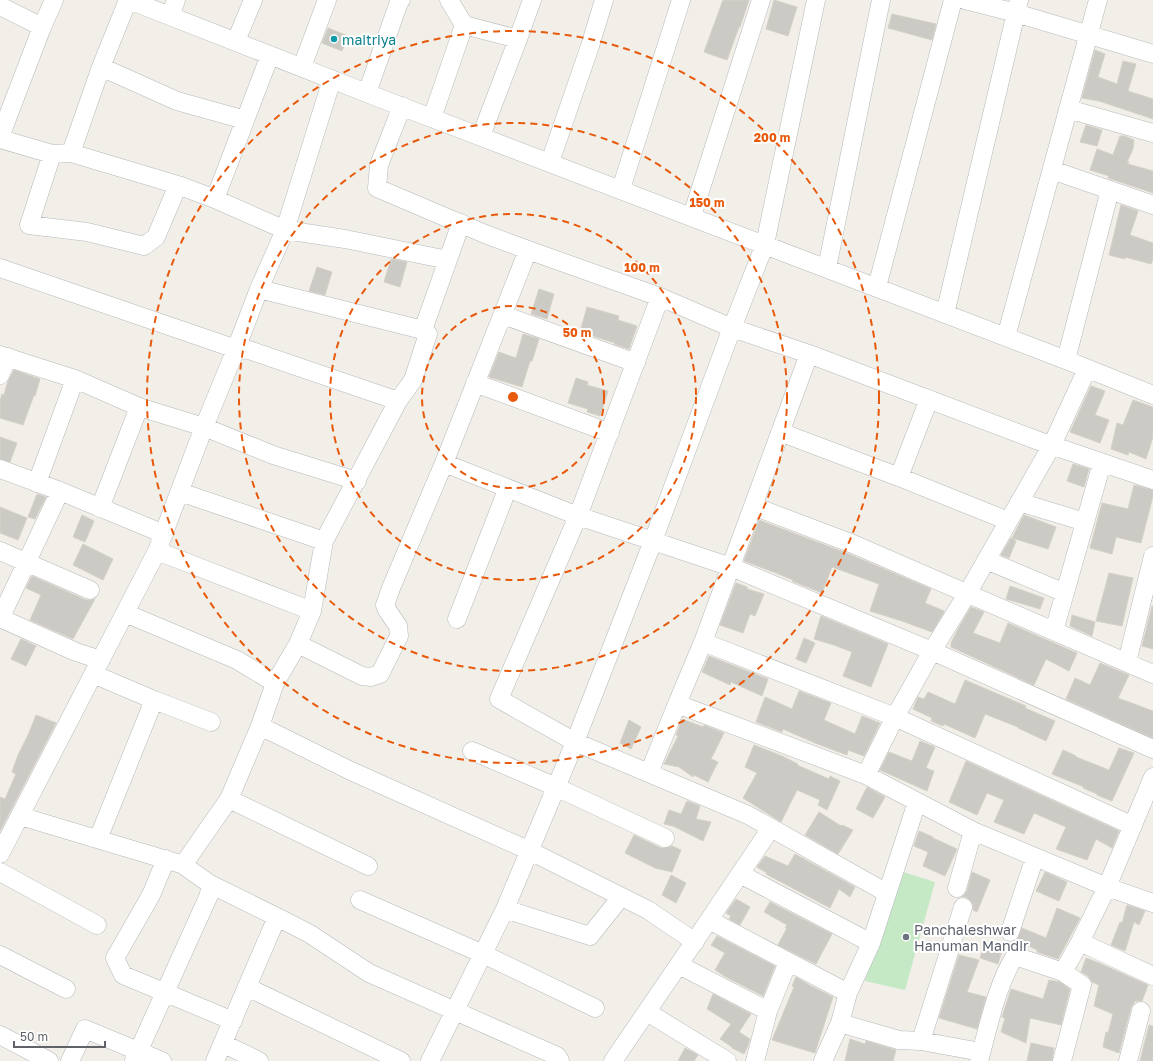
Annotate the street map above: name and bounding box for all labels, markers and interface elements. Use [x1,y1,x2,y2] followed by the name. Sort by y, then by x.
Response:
[342,31,396,48] place label: maitriya
[329,34,339,44] marker: maitriya
[754,130,790,145] text: 200 m
[690,195,724,210] text: 150 m
[624,260,660,275] text: 100 m
[563,325,591,340] text: 50 m
[506,390,520,404] centre of rings
[914,921,1029,954] place label: Panchaleshwar Hanuman Mandir
[901,932,911,942] marker: Panchaleshwar Hanuman Mandir
[14,1023,105,1049] scale bar
[20,1029,48,1044] text: 50 m

